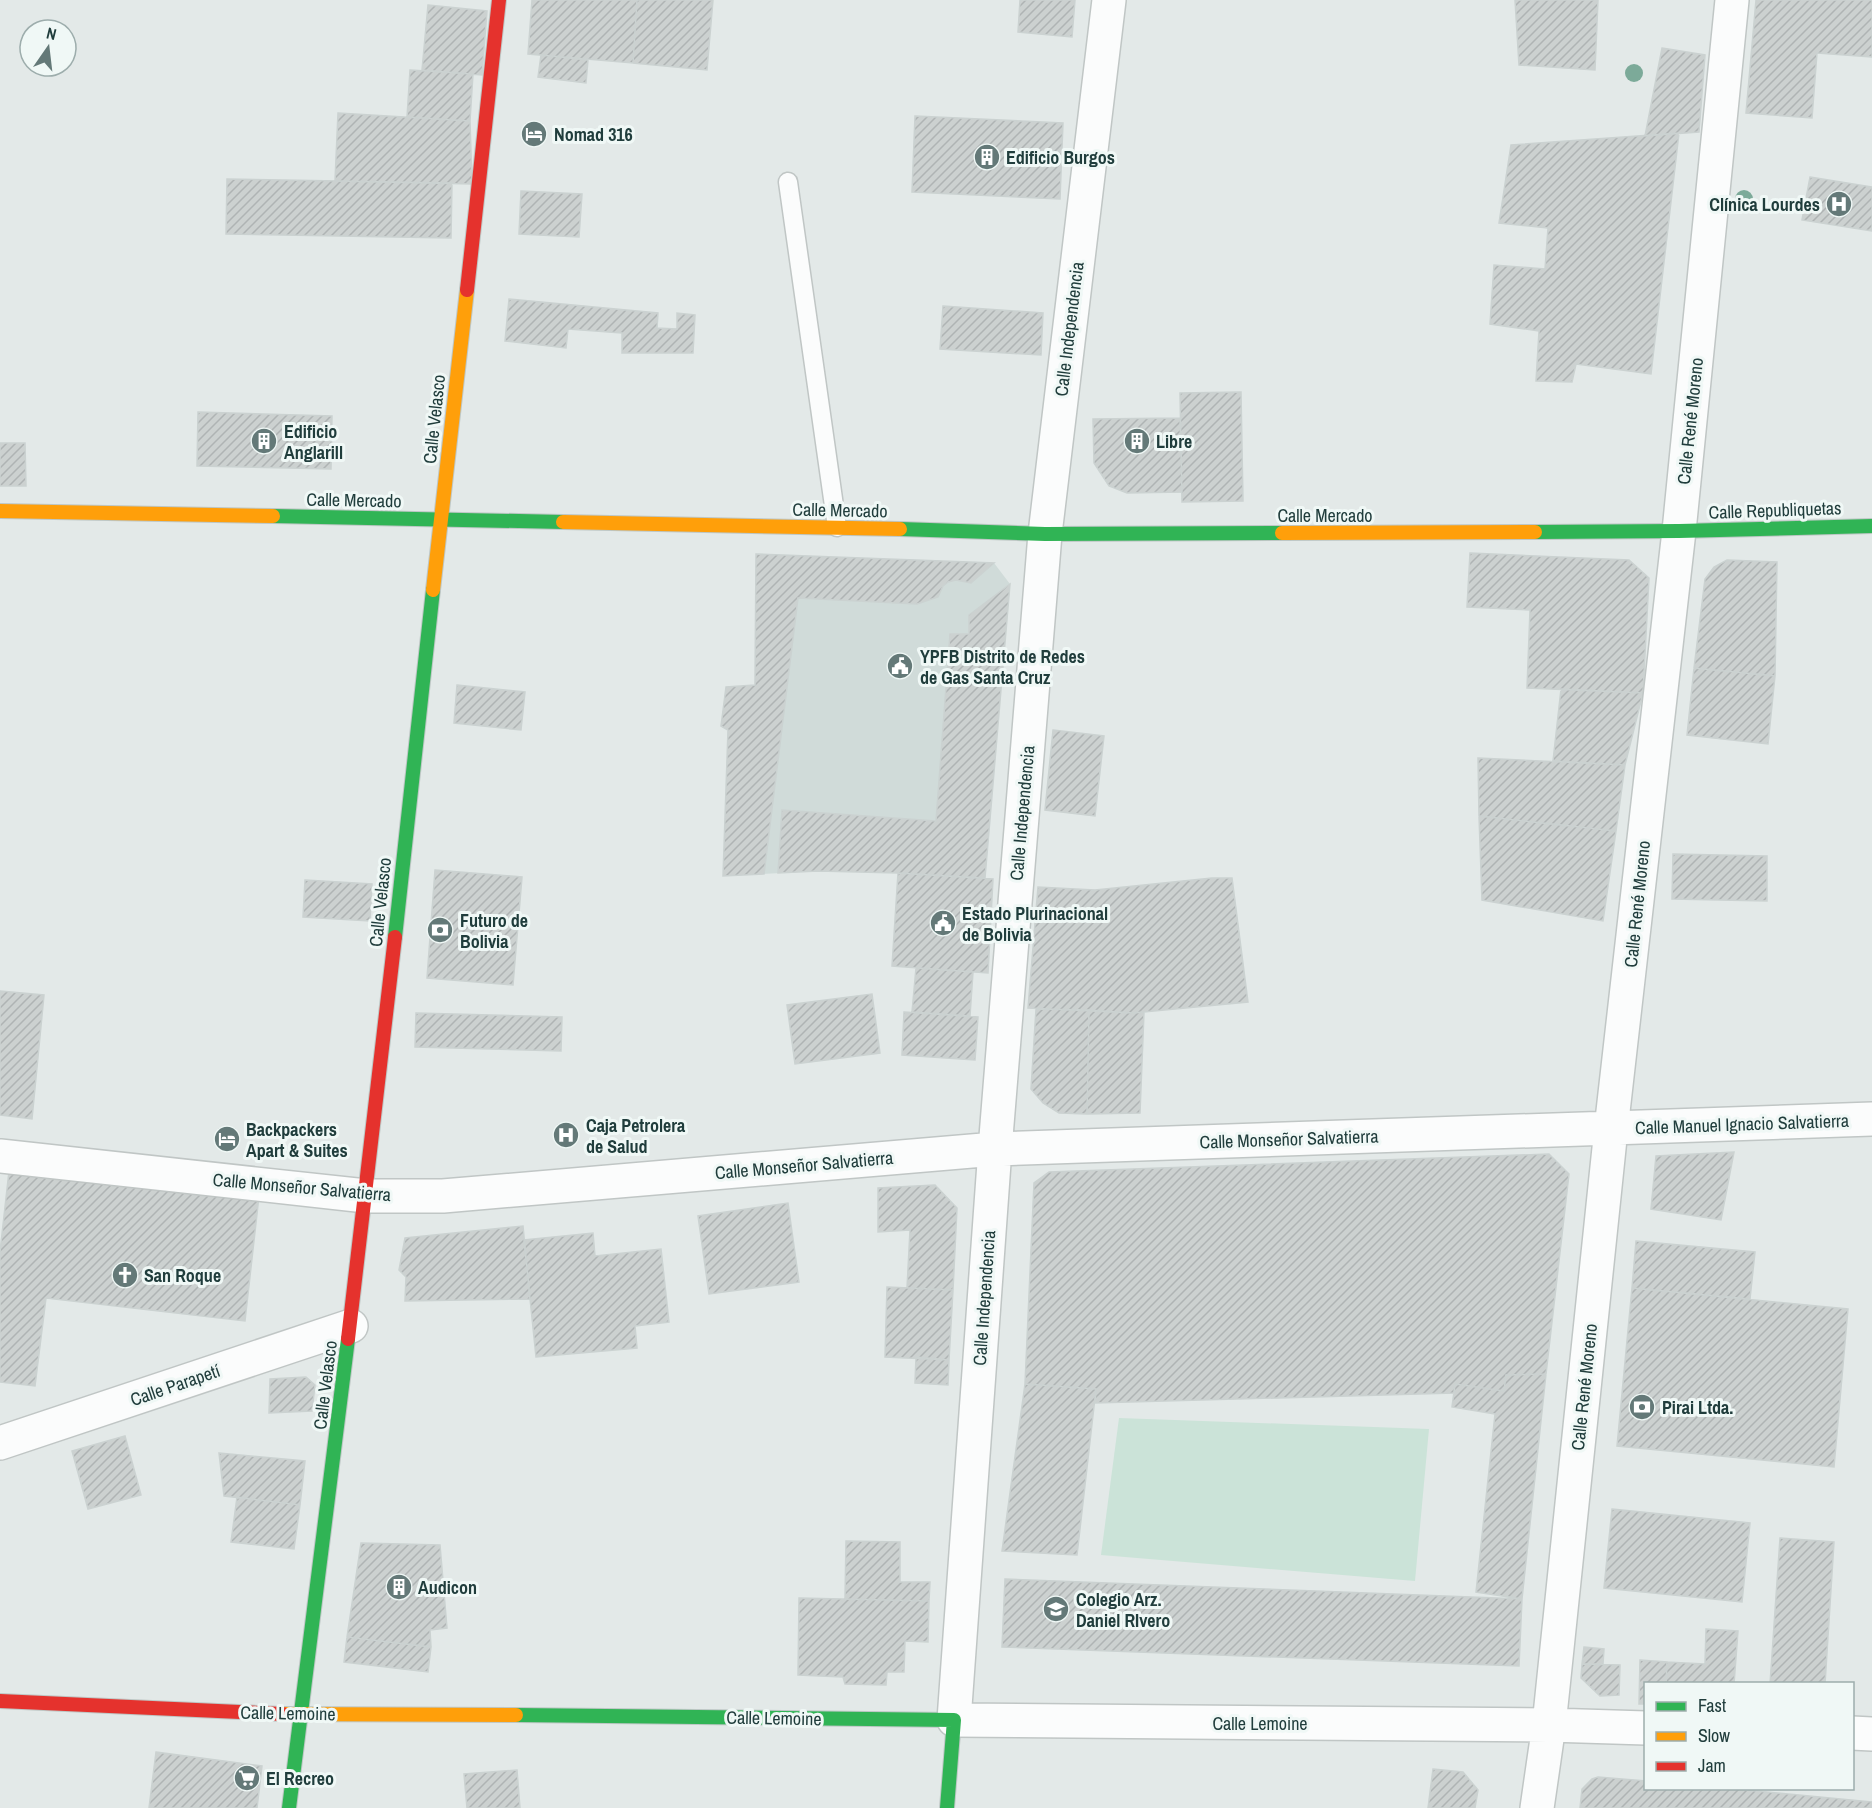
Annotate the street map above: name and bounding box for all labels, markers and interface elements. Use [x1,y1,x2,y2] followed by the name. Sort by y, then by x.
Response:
[18,18,78,78] north arrow
[44,22,59,45] text: N
[519,119,549,149] hotel icon: Nomad 316
[554,122,633,147] place label: Nomad 316
[972,142,1002,172] building icon: Edificio Burgos
[1006,145,1115,170] place label: Edificio Burgos
[1824,189,1854,219] hospital icon: Clínica Lourdes
[1709,192,1820,217] place label: Clínica Lourdes
[1048,260,1090,398] street label: Calle Independencia
[1671,356,1709,486] street label: Calle René Moreno
[417,373,451,465] street label: Calle Velasco
[284,419,343,465] place label: Edificio Anglarill
[249,426,279,456] building icon: Edificio Anglarill
[1122,426,1152,456] building icon: Libre
[1156,429,1192,454] place label: Libre
[306,487,402,513] street label: Calle Mercado
[1708,495,1842,525] street label: Calle Republiquetas
[792,497,888,523] street label: Calle Mercado
[1277,503,1373,528] street label: Calle Mercado
[920,644,1085,690] place label: YPFB Distrito de Redes de Gas Santa Cruz
[885,651,915,681] public building icon: YPFB Distrito de Redes de Gas Santa Cruz
[1004,744,1040,882] street label: Calle Independencia
[1618,839,1656,969] street label: Calle René Moreno
[363,856,397,948] street label: Calle Velasco
[962,901,1108,947] place label: Estado Plurinacional de Bolivia
[460,908,528,954] place label: Futuro de Bolivia
[928,908,958,938] public building icon: Estado Plurinacional de Bolivia
[425,915,455,945] bank icon: Futuro de Bolivia
[1635,1108,1849,1140] street label: Calle Manuel Ignacio Salvatierra
[586,1113,686,1159] place label: Caja Petrolera de Salud
[246,1117,348,1163] place label: Backpackers Apart & Suites
[551,1120,581,1150] hospital icon: Caja Petrolera de Salud
[1199,1123,1379,1155] street label: Calle Monseñor Salvatierra
[212,1124,242,1154] hotel icon: Backpackers Apart & Suites
[714,1145,894,1185] street label: Calle Monseñor Salvatierra
[212,1167,392,1207] street label: Calle Monseñor Salvatierra
[967,1230,1001,1366] street label: Calle Independencia
[110,1260,140,1290] church icon: San Roque
[144,1263,221,1288] place label: San Roque
[1565,1322,1603,1452] street label: Calle René Moreno
[307,1339,343,1431] street label: Calle Velasco
[127,1358,224,1412] street label: Calle Parapetí
[1627,1392,1657,1422] bank icon: Pirai Ltda.
[1662,1395,1733,1420] place label: Pirai Ltda.
[384,1572,414,1602] building icon: Audicon
[418,1575,477,1600] place label: Audicon
[1076,1587,1170,1633] place label: Colegio Arz. Daniel RIvero
[1041,1594,1071,1624] school or university icon: Colegio Arz. Daniel RIvero
[1644,1682,1854,1790] legend
[1698,1693,1726,1718] text: Fast
[240,1700,336,1726] street label: Calle Lemoine
[726,1705,822,1731] street label: Calle Lemoine
[1212,1711,1308,1736] street label: Calle Lemoine
[1698,1723,1730,1748] text: Slow
[1698,1753,1726,1778] text: Jam
[232,1763,262,1793] supermarket icon: El Recreo
[266,1766,334,1791] place label: El Recreo

